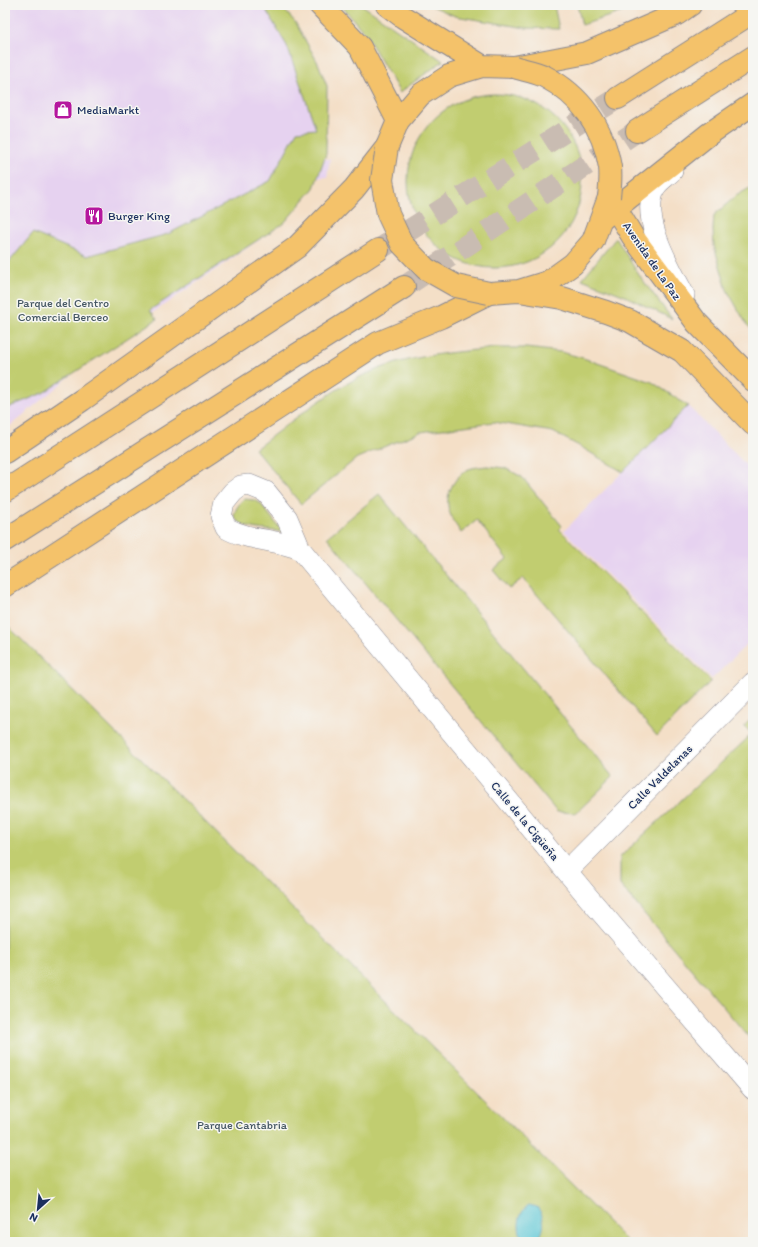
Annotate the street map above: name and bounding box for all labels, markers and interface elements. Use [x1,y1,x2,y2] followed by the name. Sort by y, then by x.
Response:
[52,99,74,121] shop icon: MediaMarkt
[77,103,140,117] place label: MediaMarkt
[83,205,105,227] restaurant icon: Burger King
[108,209,171,223] place label: Burger King
[620,219,684,303] street label: Avenida de La Paz
[17,296,109,324] park label: Parque del Centro Comercial Berceo
[625,742,695,812] street label: Calle Valdelanas
[488,779,563,864] street label: Calle de la Cigüeña
[197,1118,288,1132] park label: Parque Cantabria
[18,1189,58,1229] north arrow
[27,1210,40,1225] text: N

